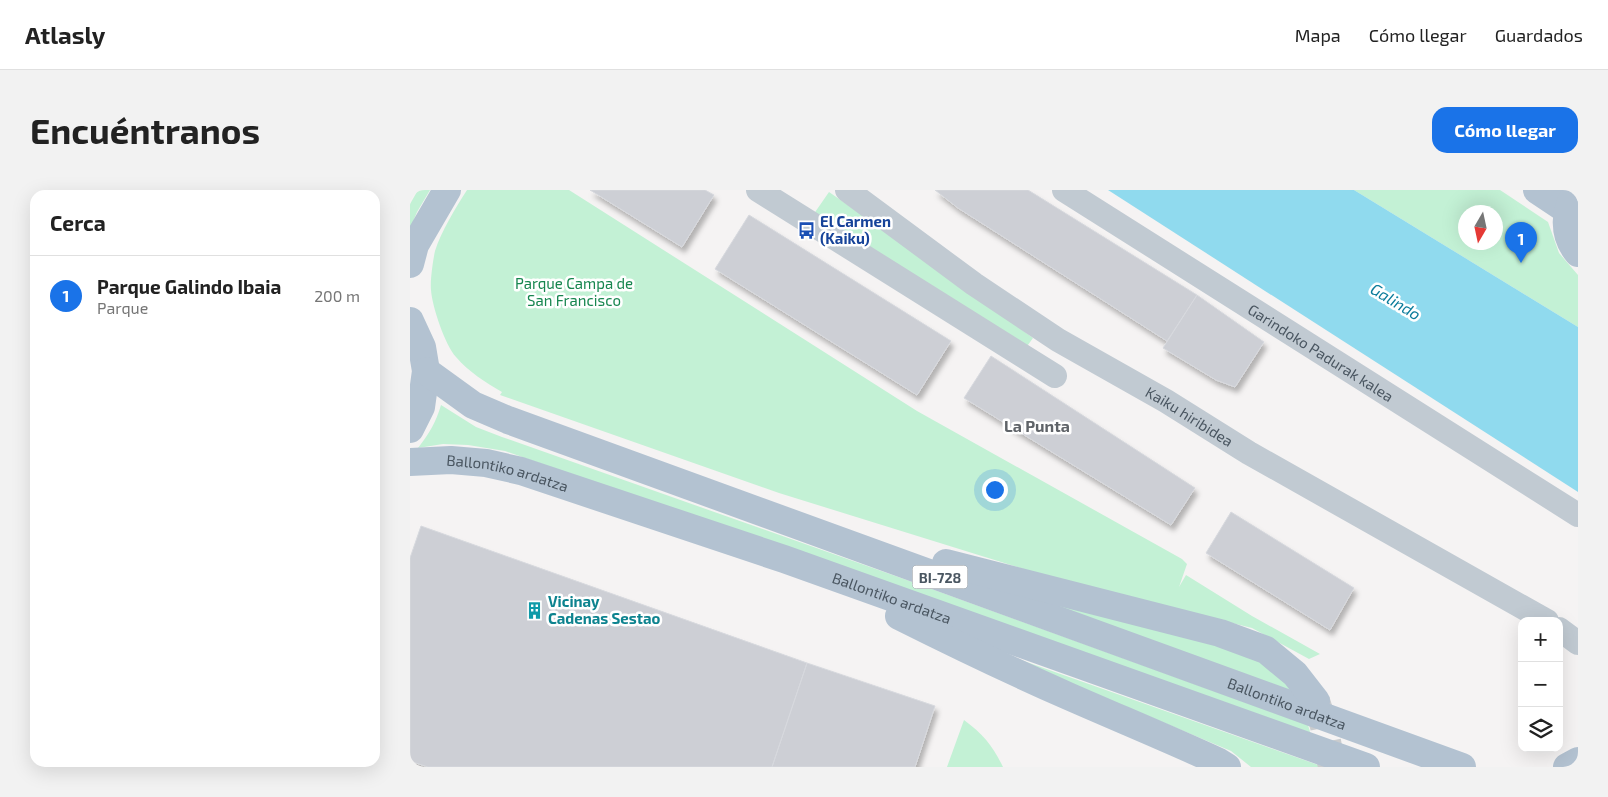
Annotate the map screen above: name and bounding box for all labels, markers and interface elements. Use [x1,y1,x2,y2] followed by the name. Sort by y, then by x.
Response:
[25,20,105,49] text: Atlasly
[1295,24,1341,46] text: Mapa
[1369,24,1467,46] text: Cómo llegar
[1495,24,1583,46] text: Guardados
[1432,107,1578,153] button: Cómo llegar
[30,109,260,151] text: Encuéntranos
[1458,205,1503,250] north arrow
[50,210,106,235] text: Cerca
[820,212,891,247] place label: El Carmen (Kaiku)
[796,220,816,240] bus stop icon: El Carmen (Kaiku)
[1505,222,1537,263] pin: 1
[515,274,633,309] park label: Parque Campa de San Francisco
[97,275,281,298] text: Parque Galindo Ibaia
[1367,279,1425,323] water label: Galindo
[63,286,69,305] text: 1
[314,286,360,305] text: 200 m
[97,298,148,317] text: Parque
[1245,300,1397,405] street label: Garindoko Padurak kalea
[1142,382,1237,450] street label: Kaiku hiribidea
[1004,416,1070,435] district label: La Punta
[446,451,571,495] street label: Ballontiko ardatza
[982,477,1008,503] your location
[912,566,968,588] road number: BI-728
[830,568,954,627] street label: Ballontiko ardatza
[548,592,660,627] place label: Vicinay Cadenas Sestao
[524,600,544,620] building icon: Vicinay Cadenas Sestao
[1518,617,1563,752] map controls
[1518,617,1563,662] button: +
[1518,662,1563,707] button: −
[1225,673,1349,733] street label: Ballontiko ardatza
[1518,707,1563,752] button: layers

